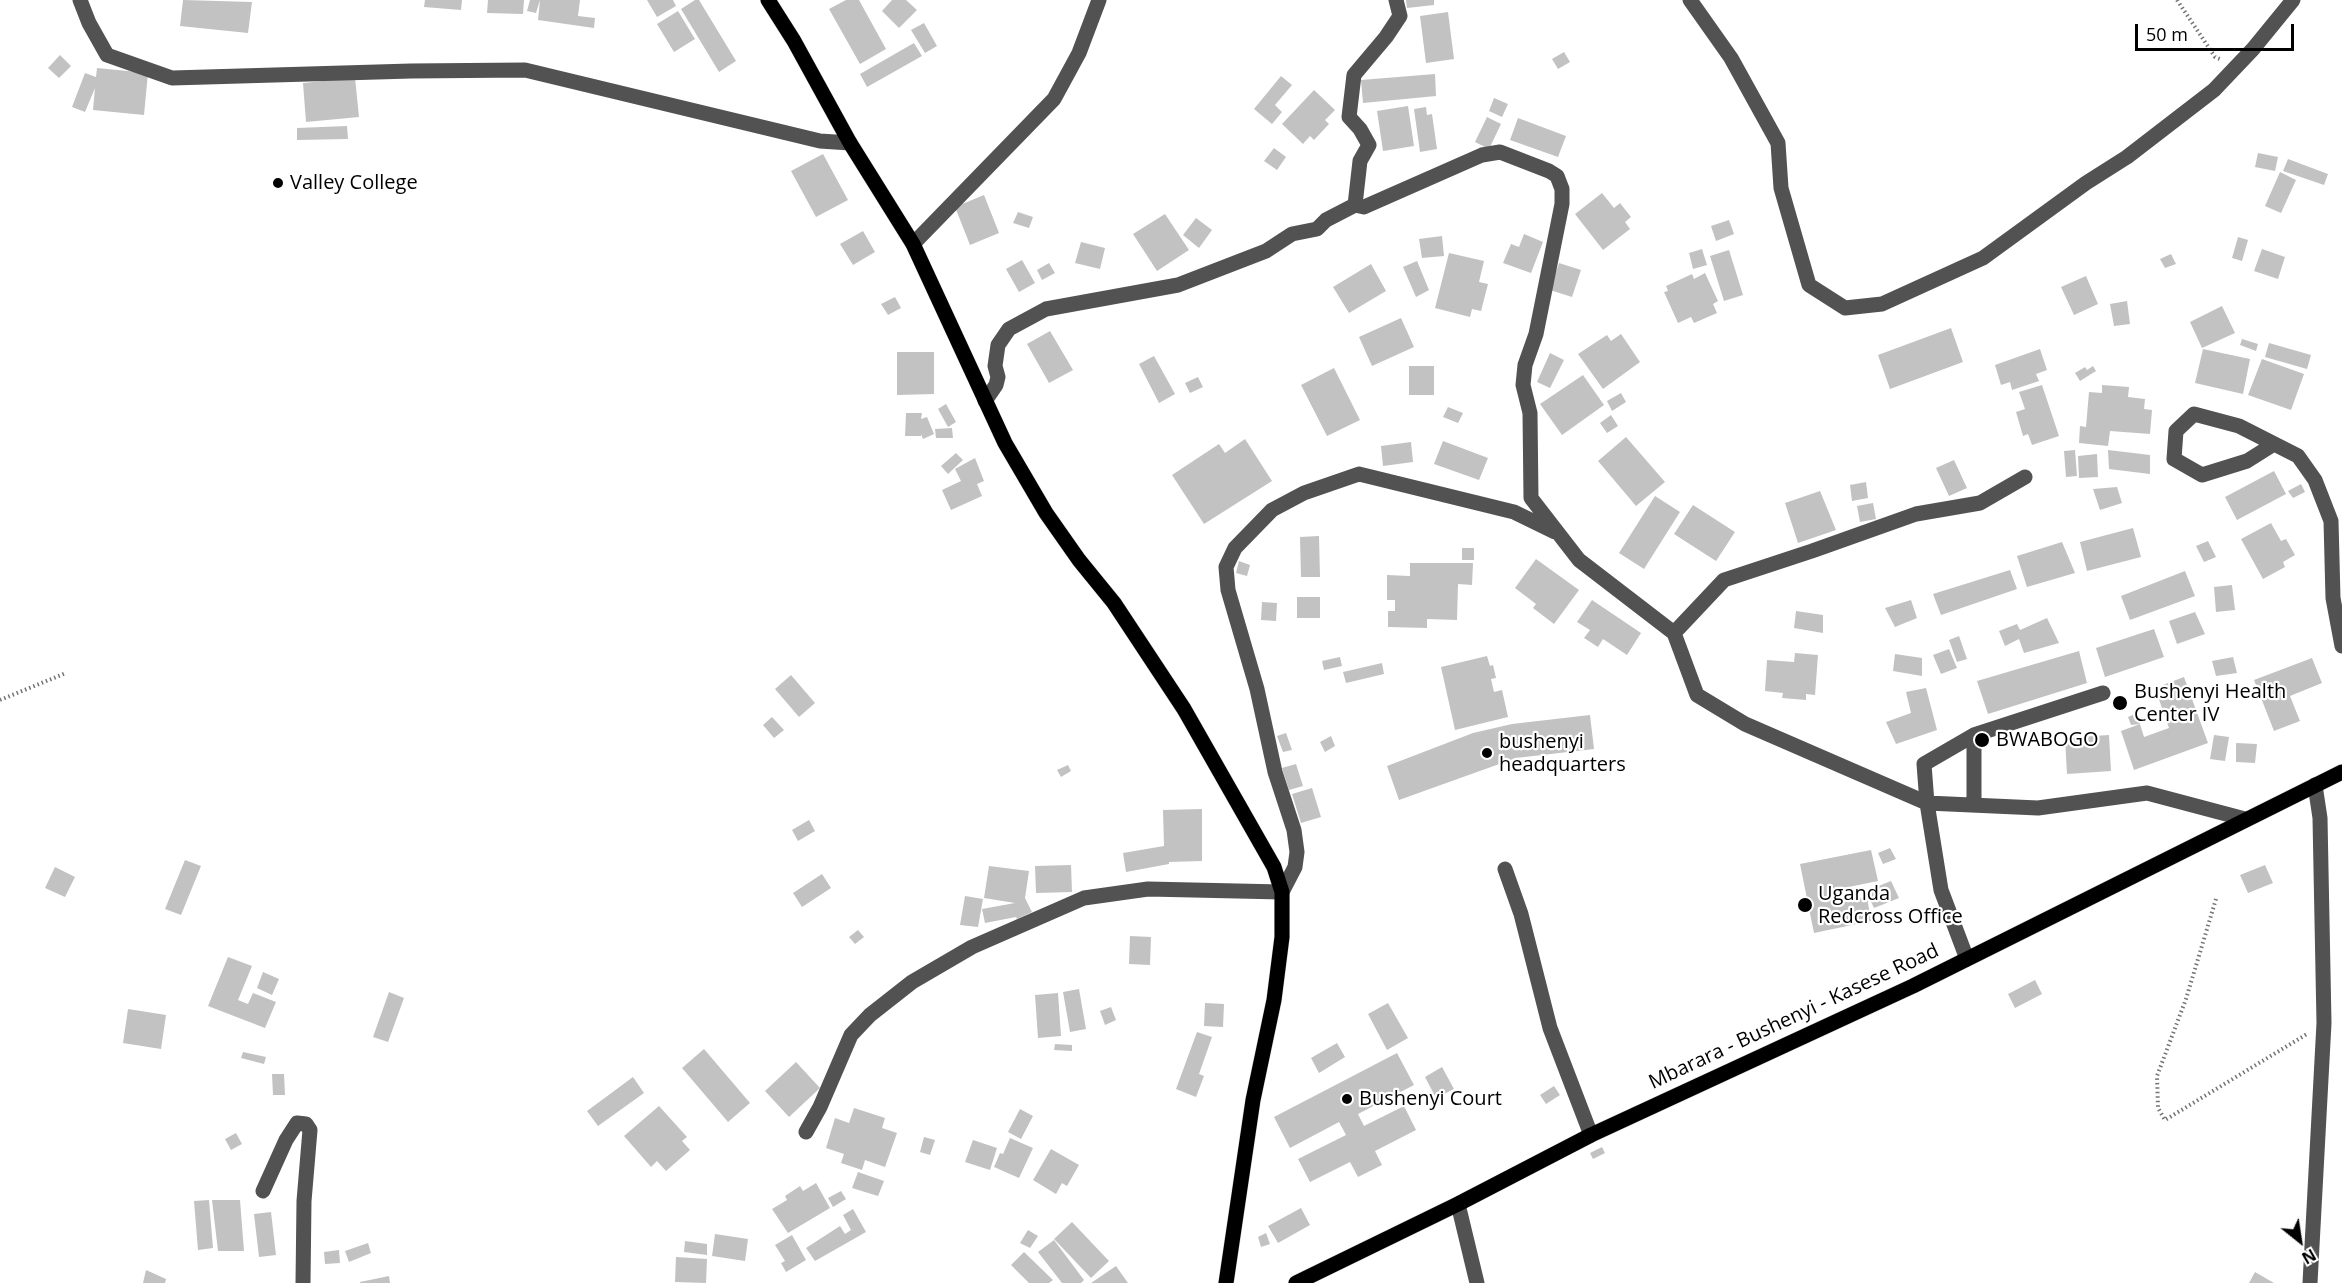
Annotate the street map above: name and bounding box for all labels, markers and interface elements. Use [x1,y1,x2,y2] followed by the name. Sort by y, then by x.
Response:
[2138,12,2297,50] scale bar
[2146,22,2188,46] text: 50 m
[290,171,418,195] place label: Valley College
[271,176,285,190] marker: Valley College
[2134,680,2286,727] place label: Bushenyi Health Center IV
[2111,694,2129,712] marker: Bushenyi Health Center IV
[1996,728,2099,752] place label: BWABOGO
[1499,730,1626,777] place label: bushenyi headquarters
[1973,731,1991,749] marker: BWABOGO
[1480,746,1494,760] marker: bushenyi headquarters
[1818,882,1963,929] place label: Uganda Redcross Office
[1796,896,1814,914] marker: Uganda Redcross Office
[1645,939,1943,1095] street label: Mbarara - Bushenyi - Kasese Road
[1359,1087,1502,1111] place label: Bushenyi Court
[1340,1092,1354,1106] marker: Bushenyi Court
[2270,1211,2330,1271] north arrow
[2298,1244,2320,1269] text: N

